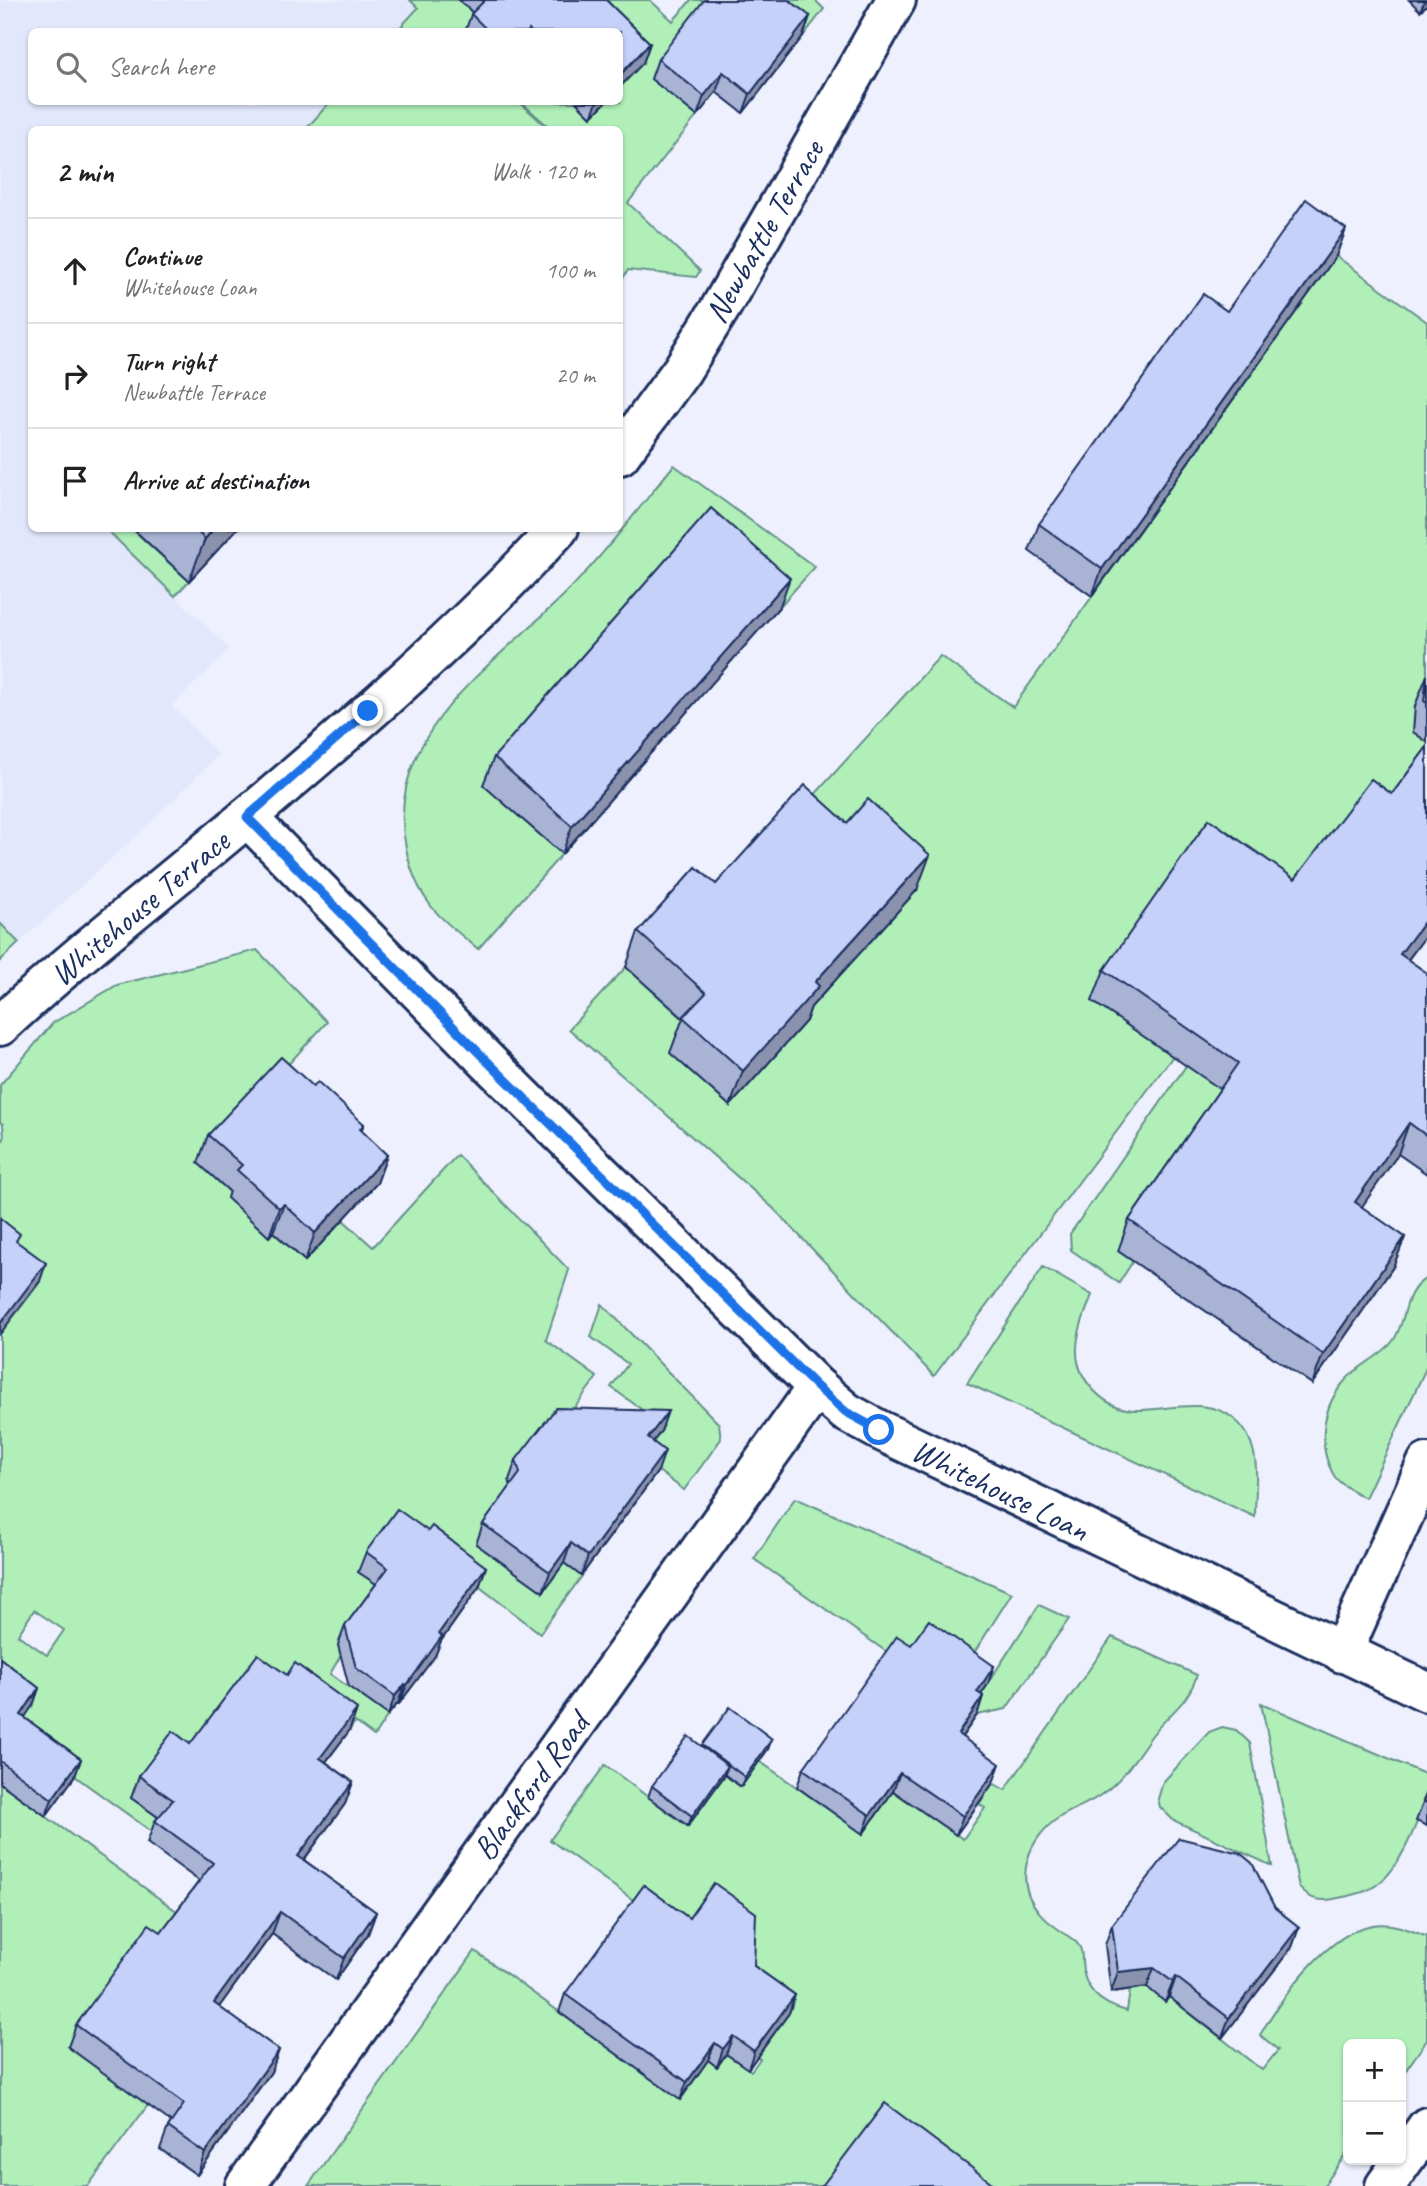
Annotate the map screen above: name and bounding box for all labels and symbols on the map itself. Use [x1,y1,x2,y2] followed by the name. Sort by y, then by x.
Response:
[695,131,834,330] street label: Newbattle Terrace
[352,695,383,726] route end
[41,819,240,995] street label: Whitehouse Terrace
[863,1414,894,1445] route start
[905,1429,1096,1551] street label: Whitehouse Loan
[463,1701,601,1868] street label: Blackford Road

